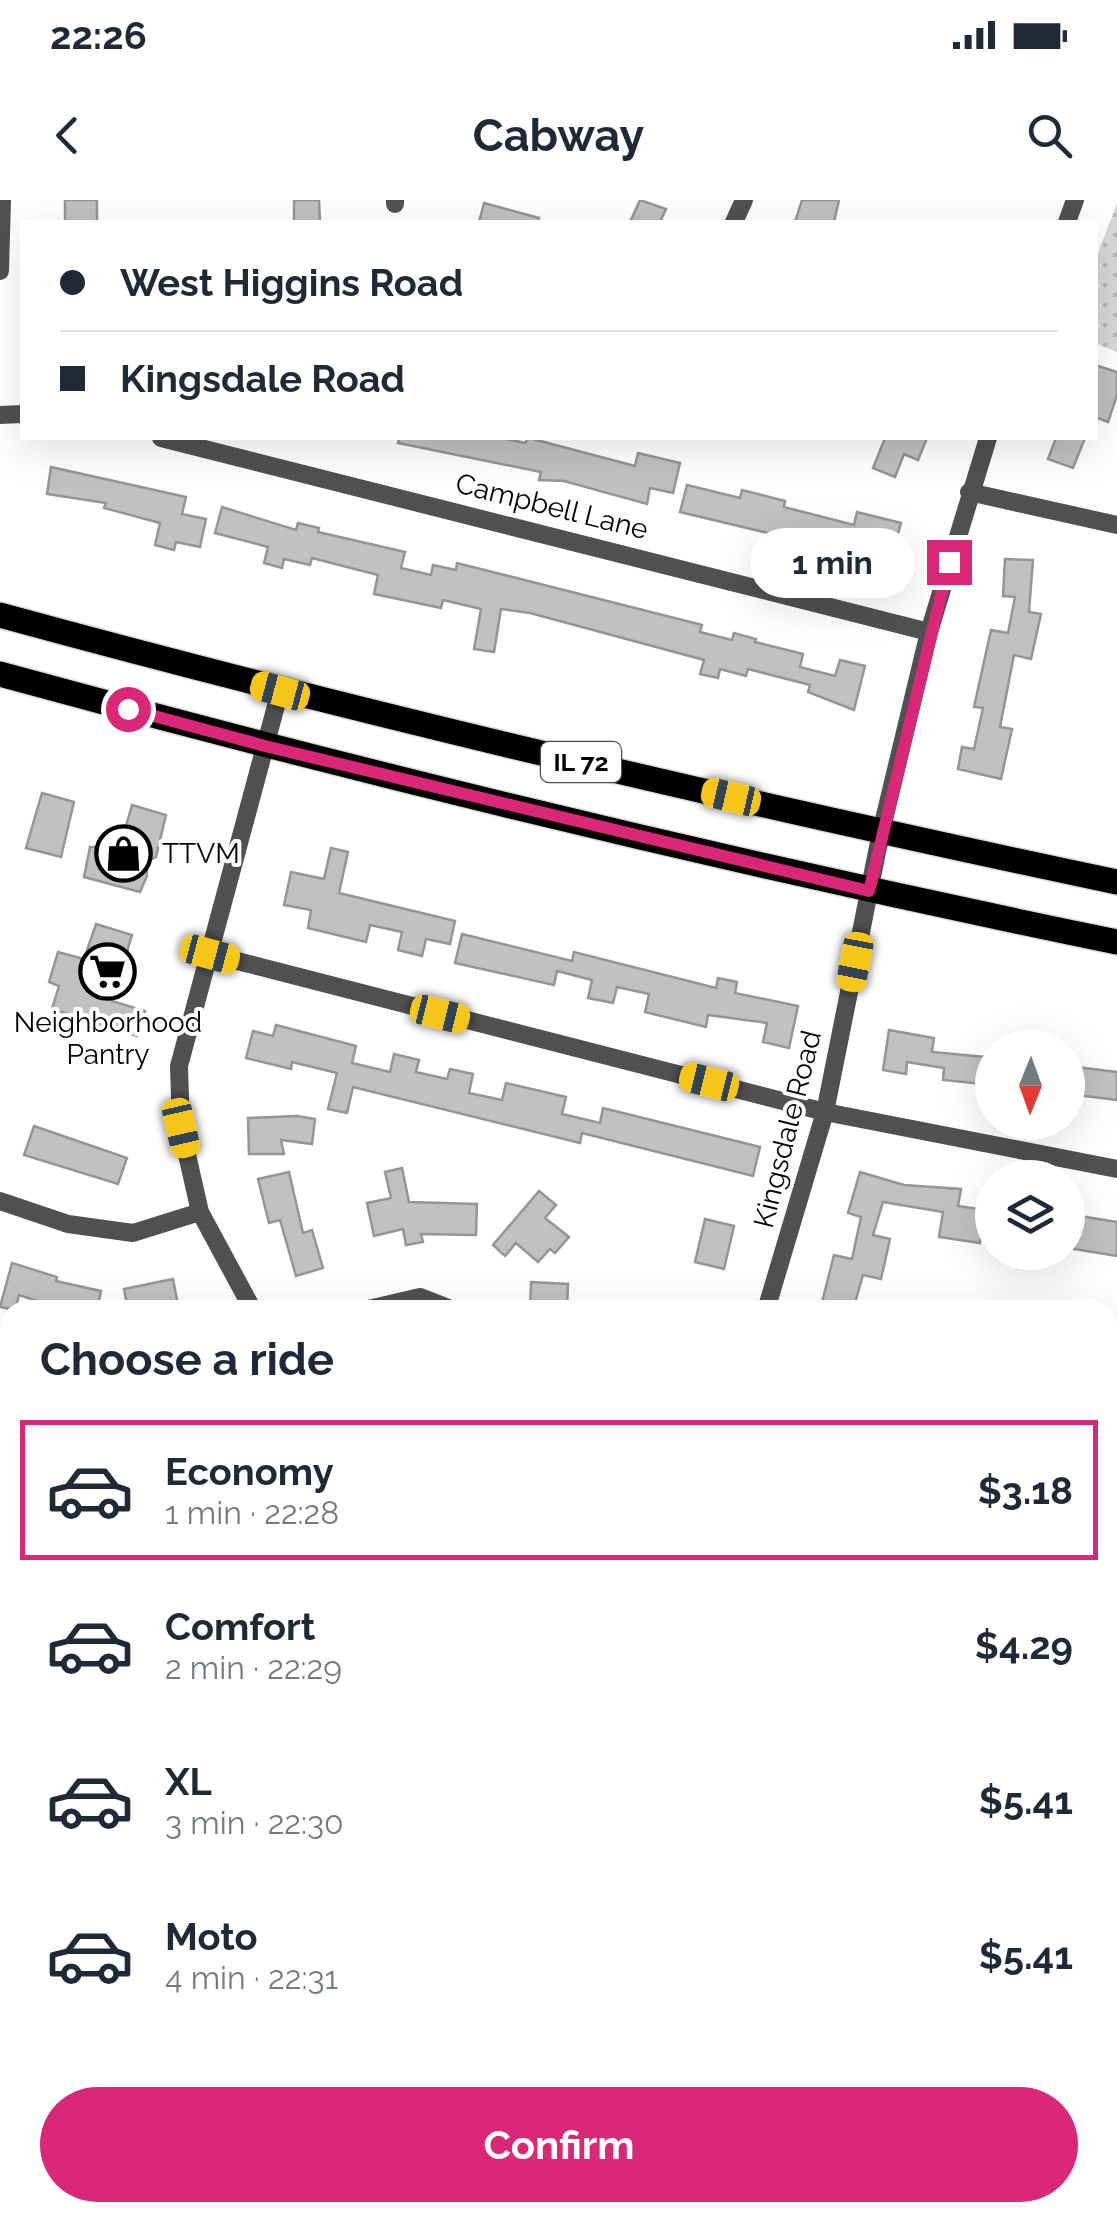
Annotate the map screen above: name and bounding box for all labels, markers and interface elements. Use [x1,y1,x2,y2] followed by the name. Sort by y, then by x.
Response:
[50,13,147,58] text: 22:26
[40,108,95,163] icon: back
[1022,108,1077,163] icon: search
[473,109,644,162] text: Cabway
[120,260,463,305] text: West Higgins Road
[120,356,405,401] text: Kingsdale Road
[452,467,651,546] street label: Campbell Lane
[749,527,914,597] callout: 1 min
[927,540,972,585] route end
[792,544,873,581] text: 1 min
[247,669,313,713] car
[106,687,151,732] route start
[541,742,621,782] road number: IL 72
[698,776,764,818] car
[93,823,153,883] shop icon: TTVM
[162,837,240,870] place label: TTVM
[835,930,875,994] car
[177,932,243,976] car
[78,941,138,1001] supermarket icon: Neighborhood Pantry
[407,992,473,1036] car
[14,1006,202,1071] place label: Neighborhood Pantry
[747,1027,828,1231] street label: Kingsdale Road
[975,1030,1085,1140] north arrow
[975,1030,1085,1270] map controls
[676,1060,742,1104] car
[160,1095,202,1161] car
[975,1160,1085,1270] button: layers
[40,1333,334,1386] text: Choose a ride
[45,1445,135,1535] icon: car
[165,1449,334,1494] text: Economy
[978,1468,1073,1513] text: $3.18
[165,1494,339,1531] text: 1 min · 22:28
[45,1600,135,1690] icon: car
[165,1604,315,1649] text: Comfort
[975,1623,1073,1668] text: $4.29
[165,1649,342,1686] text: 2 min · 22:29
[45,1755,135,1845] icon: car
[165,1759,212,1804] text: XL
[979,1778,1073,1823] text: $5.41
[165,1804,344,1841] text: 3 min · 22:30
[45,1910,135,2000] icon: car
[165,1914,258,1959] text: Moto
[979,1933,1073,1978] text: $5.41
[165,1959,338,1996] text: 4 min · 22:31
[40,2087,1078,2202] button: Confirm

